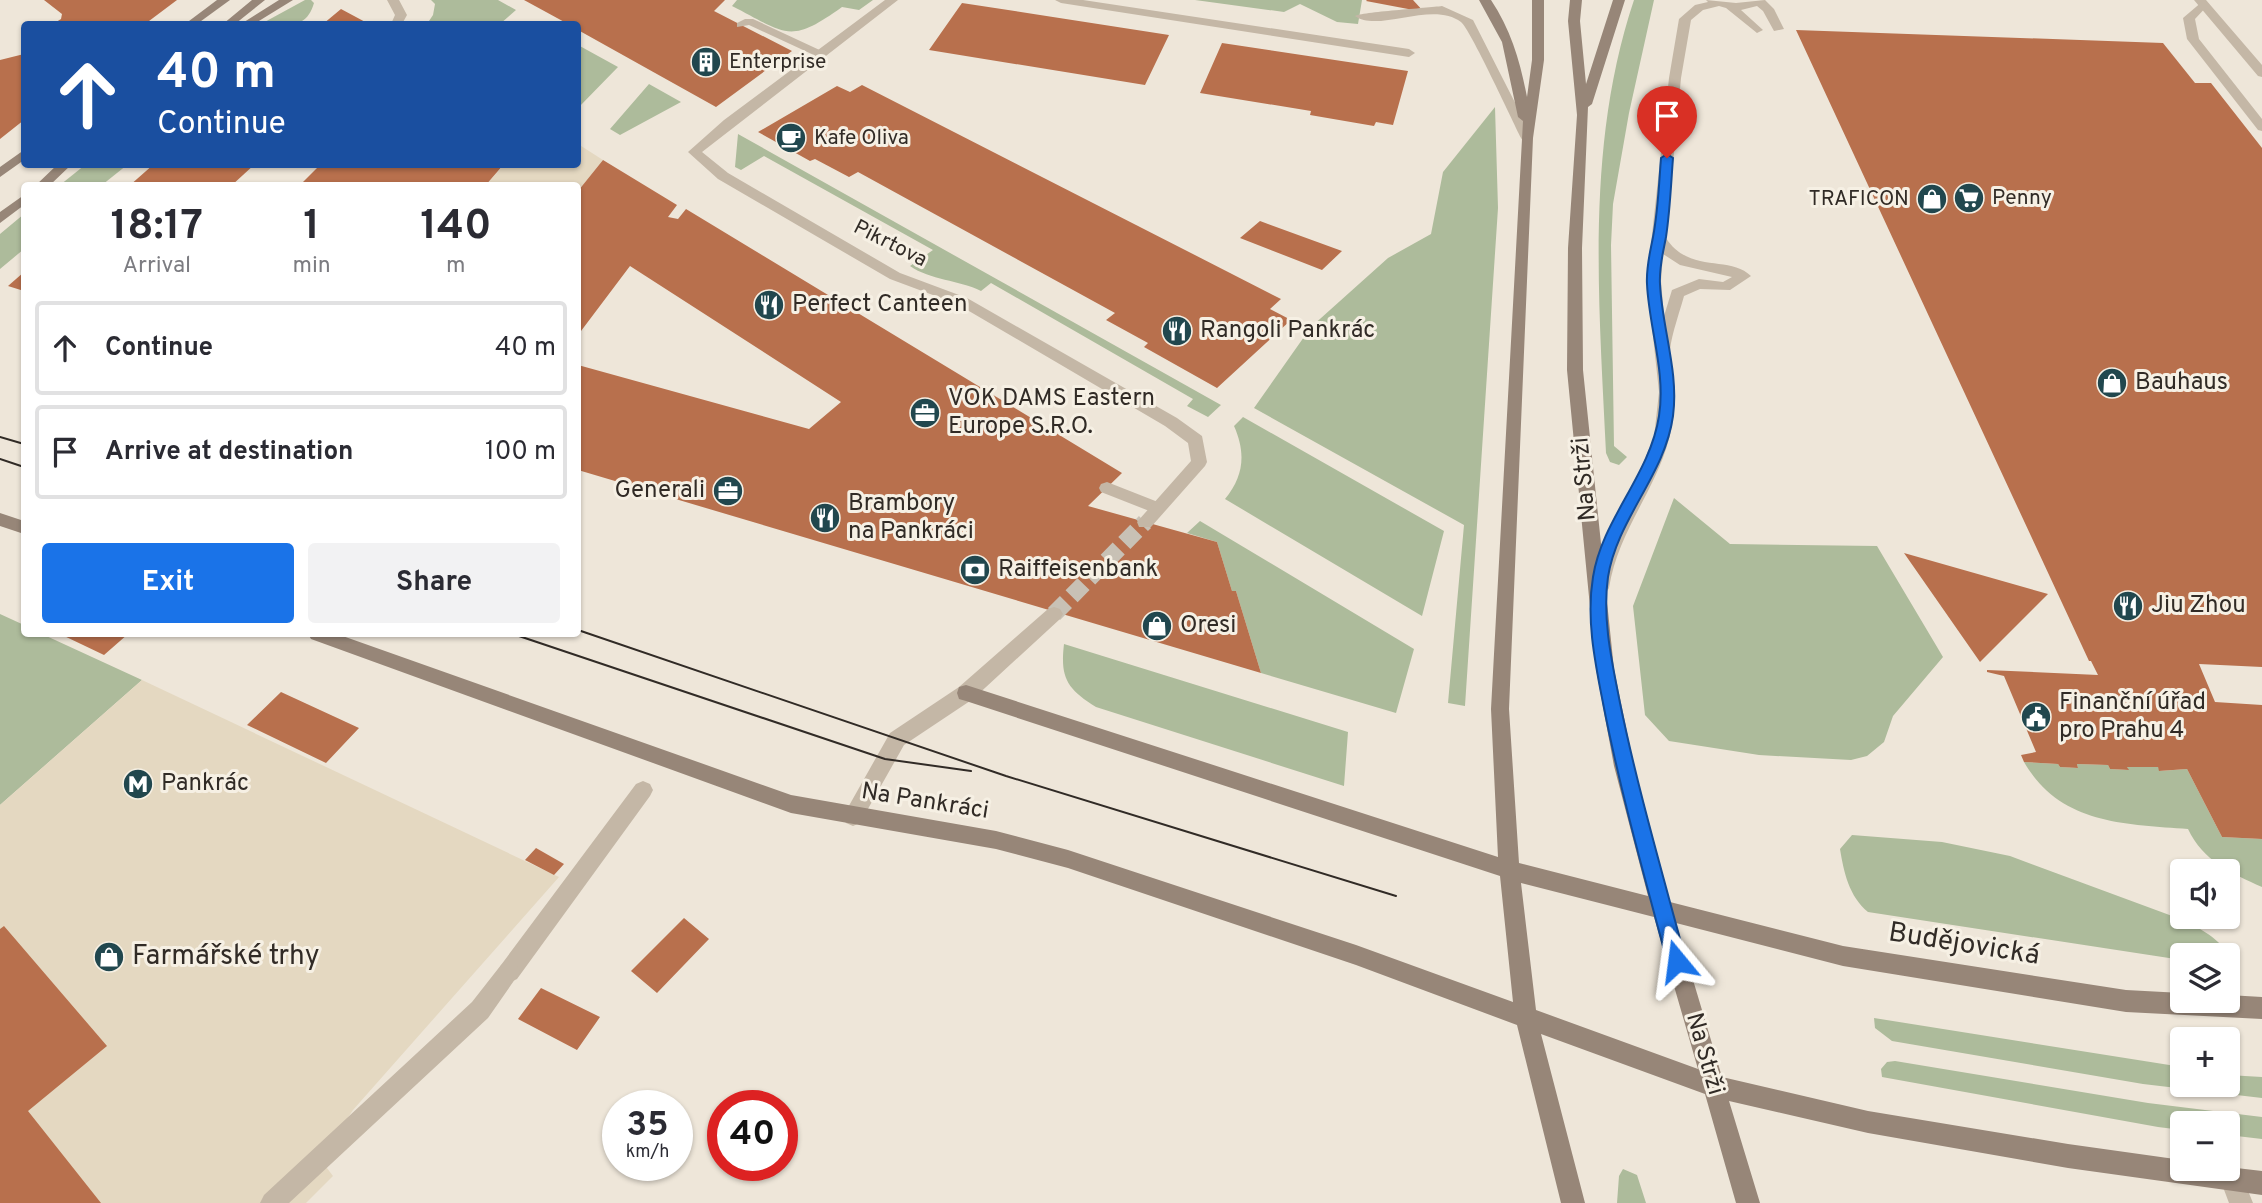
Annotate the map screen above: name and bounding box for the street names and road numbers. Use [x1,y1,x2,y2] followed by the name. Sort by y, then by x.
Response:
[849,214,931,274] street label: Pikrtova
[1566,436,1604,522] street label: Na Strži
[859,777,991,827] street label: Na Pankráci
[1886,915,2042,975] street label: Budějovická
[1678,1009,1730,1099] street label: Na Strži

